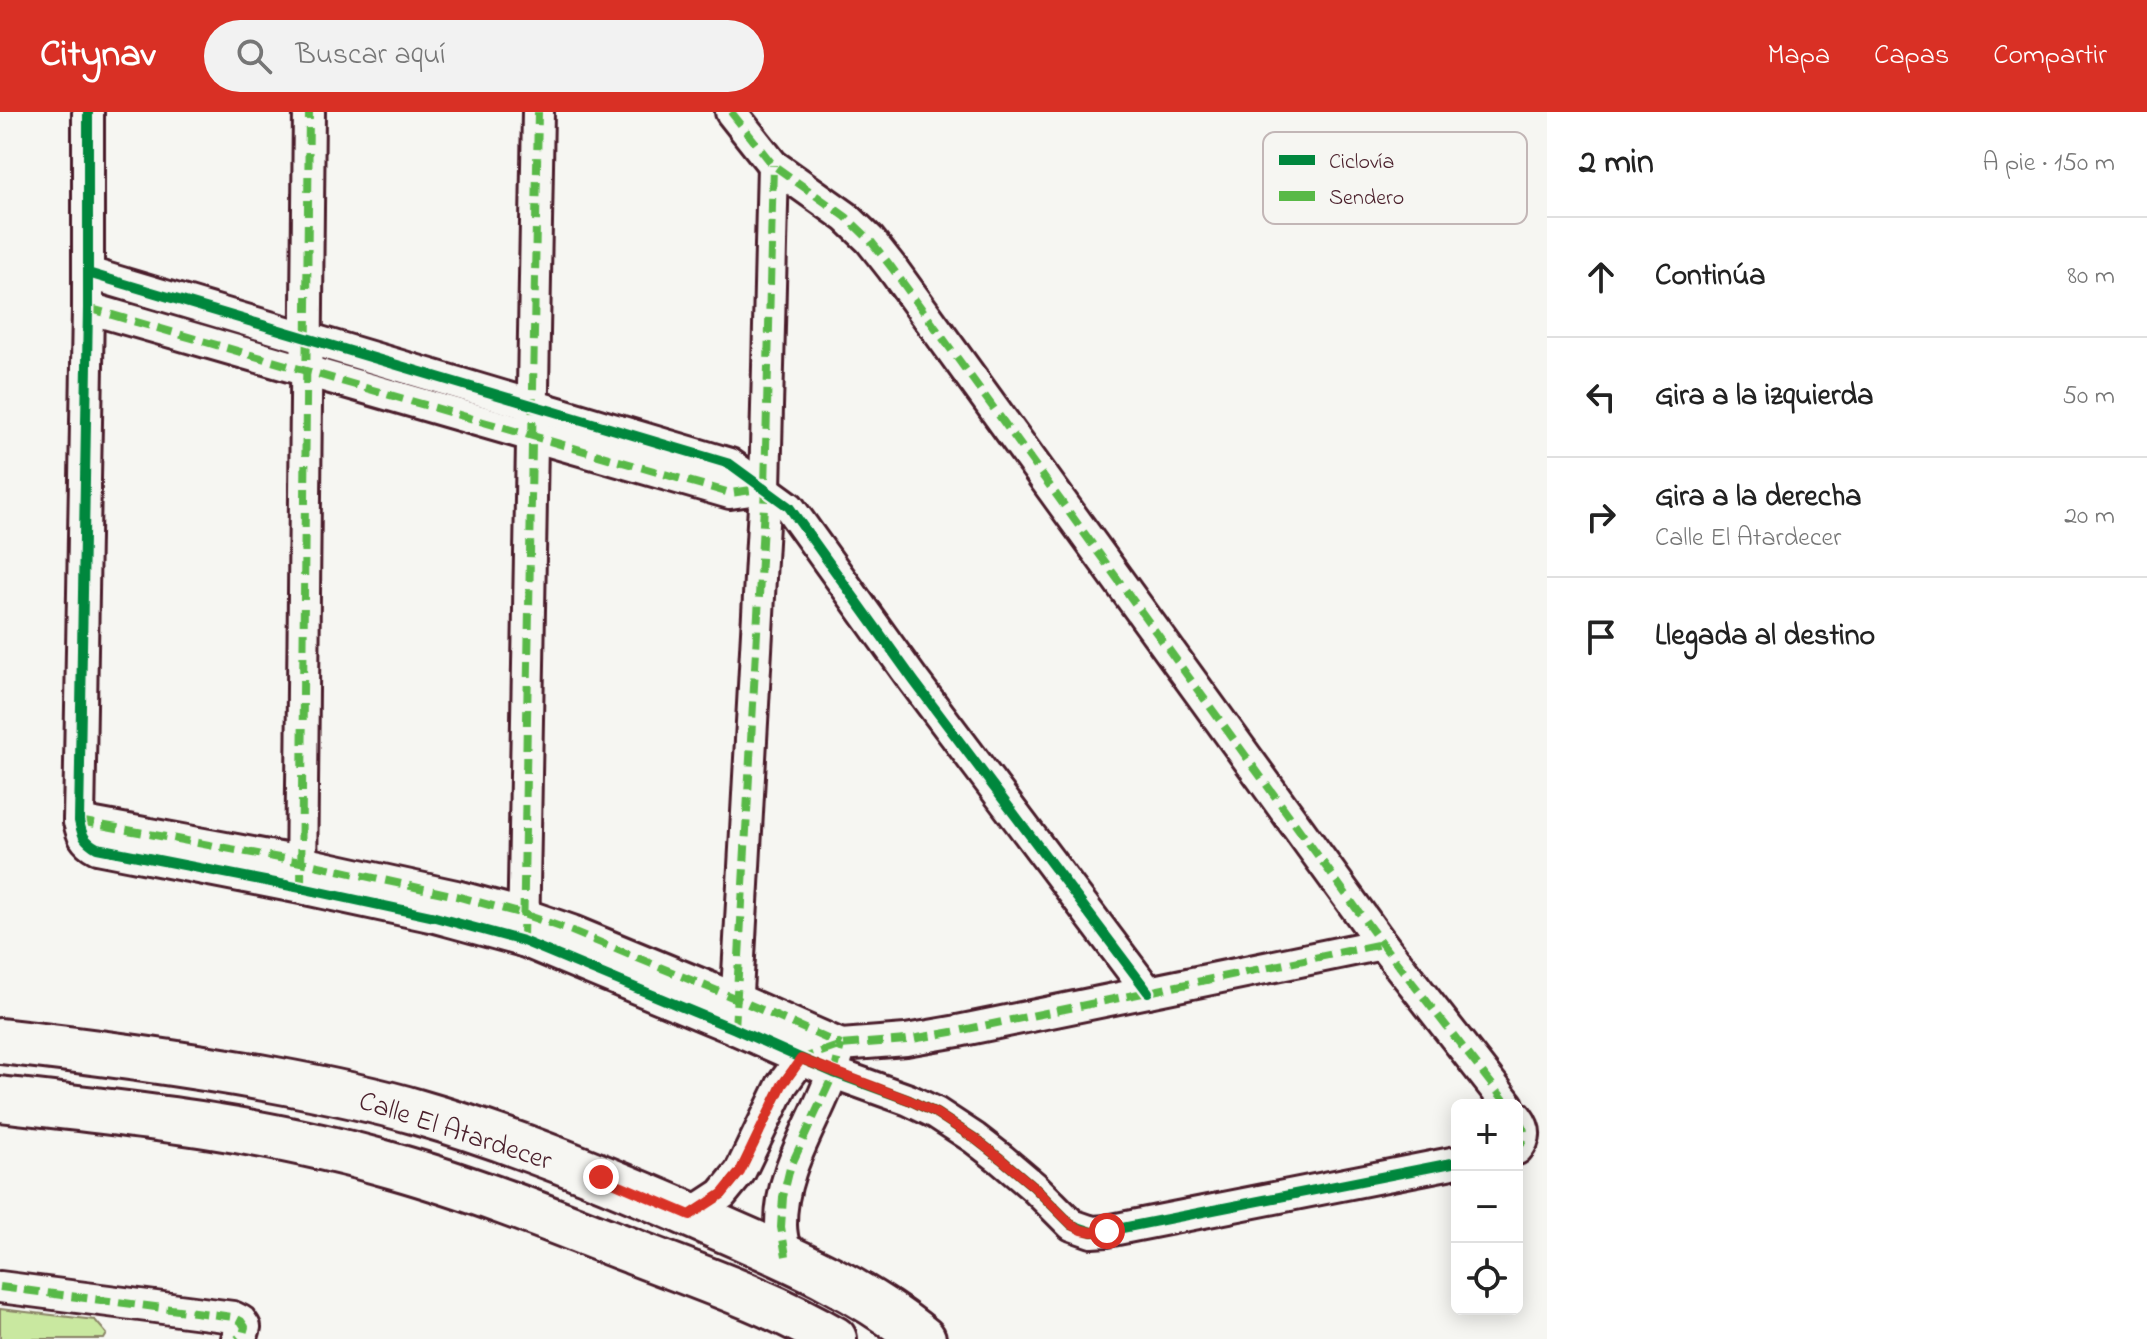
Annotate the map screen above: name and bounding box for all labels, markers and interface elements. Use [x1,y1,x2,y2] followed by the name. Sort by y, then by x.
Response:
[204,20,764,92] search box
[40,28,156,84] text: Citynav
[232,34,276,78] icon: search
[296,34,446,78] text: Buscar aquí
[1768,36,1830,77] text: Mapa
[1874,36,1949,77] text: Capas
[1993,36,2107,77] text: Compartir
[1263,132,1527,224] legend
[1579,139,1654,189] text: 2 min
[1982,145,2115,183] text: A pie · 150 m
[1329,147,1394,179] text: Ciclovía
[1329,183,1404,215] text: Sendero
[1579,255,1623,299] icon: ahead
[1655,255,1765,299] text: Continúa
[2067,258,2115,296] text: 80 m
[1579,375,1623,419] icon: left
[1655,375,1873,419] text: Gira a la izquierda
[2062,378,2115,416] text: 50 m
[1655,476,1861,520] text: Gira a la derecha
[1579,495,1623,539] icon: right
[2064,498,2115,536] text: 20 m
[1655,520,1841,558] text: Calle El Atardecer
[1579,615,1623,659] icon: arrive
[1655,615,1875,659] text: Llegada al destino
[353,1082,557,1183] street label: Calle El Atardecer
[1451,1099,1523,1315] map controls
[1451,1099,1523,1171] button: +
[583,1159,619,1195] route end
[1451,1171,1523,1243] button: −
[1089,1213,1125,1249] route start
[1451,1243,1523,1315] button: locate

